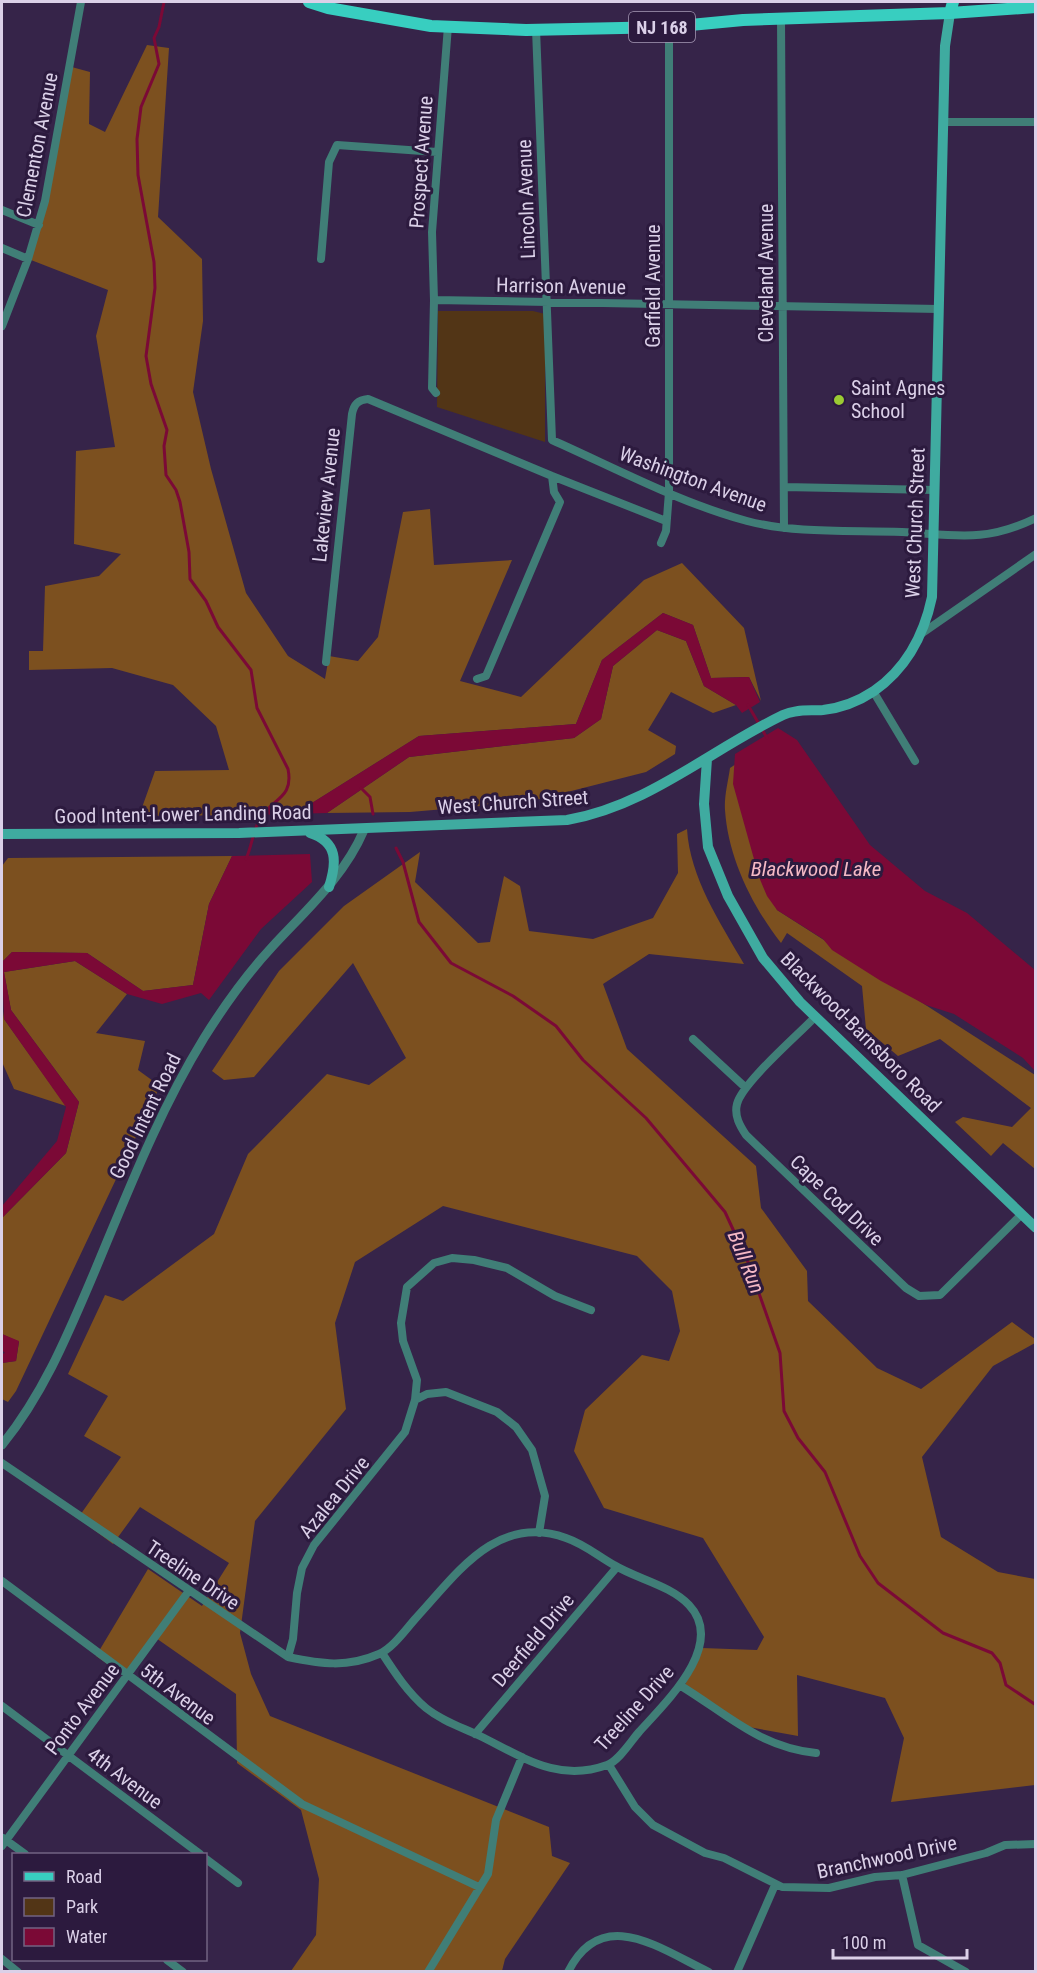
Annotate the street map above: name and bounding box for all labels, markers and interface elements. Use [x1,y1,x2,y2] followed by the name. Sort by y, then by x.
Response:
[629,12,695,42] road number: NJ 168
[11,71,63,219] street label: Clementon Avenue
[404,95,438,229] street label: Prospect Avenue
[512,139,540,259] street label: Lincoln Avenue
[754,204,778,342] street label: Cleveland Avenue
[641,224,665,348] street label: Garfield Avenue
[496,273,626,299] street label: Harrison Avenue
[851,376,945,423] place label: Saint Agnes School
[832,393,846,407] marker: Saint Agnes School
[307,427,345,563] street label: Lakeview Avenue
[616,441,770,517] street label: Washington Avenue
[900,447,930,599] street label: West Church Street
[437,785,589,819] street label: West Church Street
[54,800,312,828] street label: Good Intent-Lower Landing Road
[751,857,881,881] water label: Blackwood Lake
[776,947,946,1117] street label: Blackwood-Barnsboro Road
[104,1049,186,1183] street label: Good Intent Road
[785,1149,889,1251] street label: Cape Cod Drive
[723,1227,769,1297] water label: Bull Run
[294,1451,374,1543] street label: Azalea Drive
[142,1535,244,1615] street label: Treeline Drive
[487,1588,579,1692] street label: Deerfield Drive
[40,1658,124,1760] street label: Ponto Avenue
[136,1658,220,1730] street label: 5th Avenue
[589,1660,679,1756] street label: Treeline Drive
[83,1742,167,1814] street label: 4th Avenue
[815,1830,959,1884] street label: Branchwood Drive
[12,1853,207,1961] legend
[66,1866,102,1887] text: Road
[66,1896,98,1917] text: Park
[833,1922,966,1960] scale bar
[66,1926,108,1947] text: Water
[842,1932,886,1953] text: 100 m

